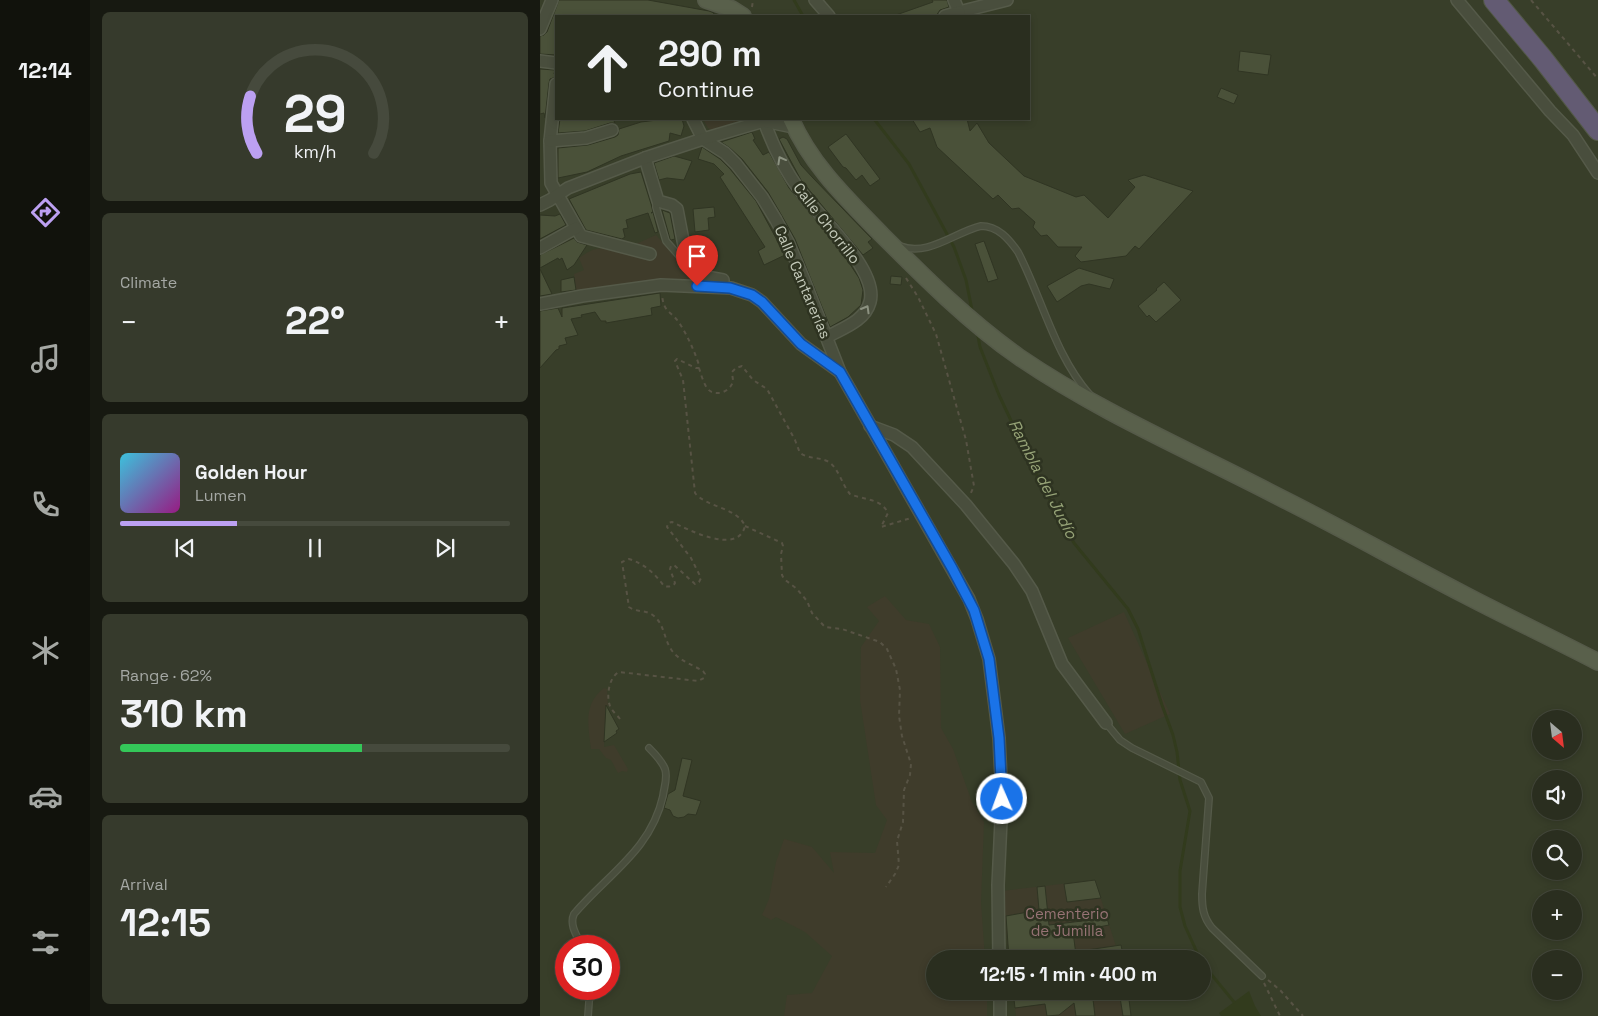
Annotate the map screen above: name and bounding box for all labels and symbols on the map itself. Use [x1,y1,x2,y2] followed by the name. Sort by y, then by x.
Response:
[778,156,788,165] one-way arrow
[789,179,865,267] street label: Calle Chorrillo
[771,223,835,342] street label: Calle Cantarerías
[676,235,718,286] pin
[860,306,870,315] one-way arrow
[1004,416,1083,543] water label: Rambla del Judío
[1532,710,1582,760] north arrow
[975,772,1027,824] position arrow
[1025,904,1109,940] park label: Cementerio de Jumilla
[555,935,620,1000] speed limit sign: 30

